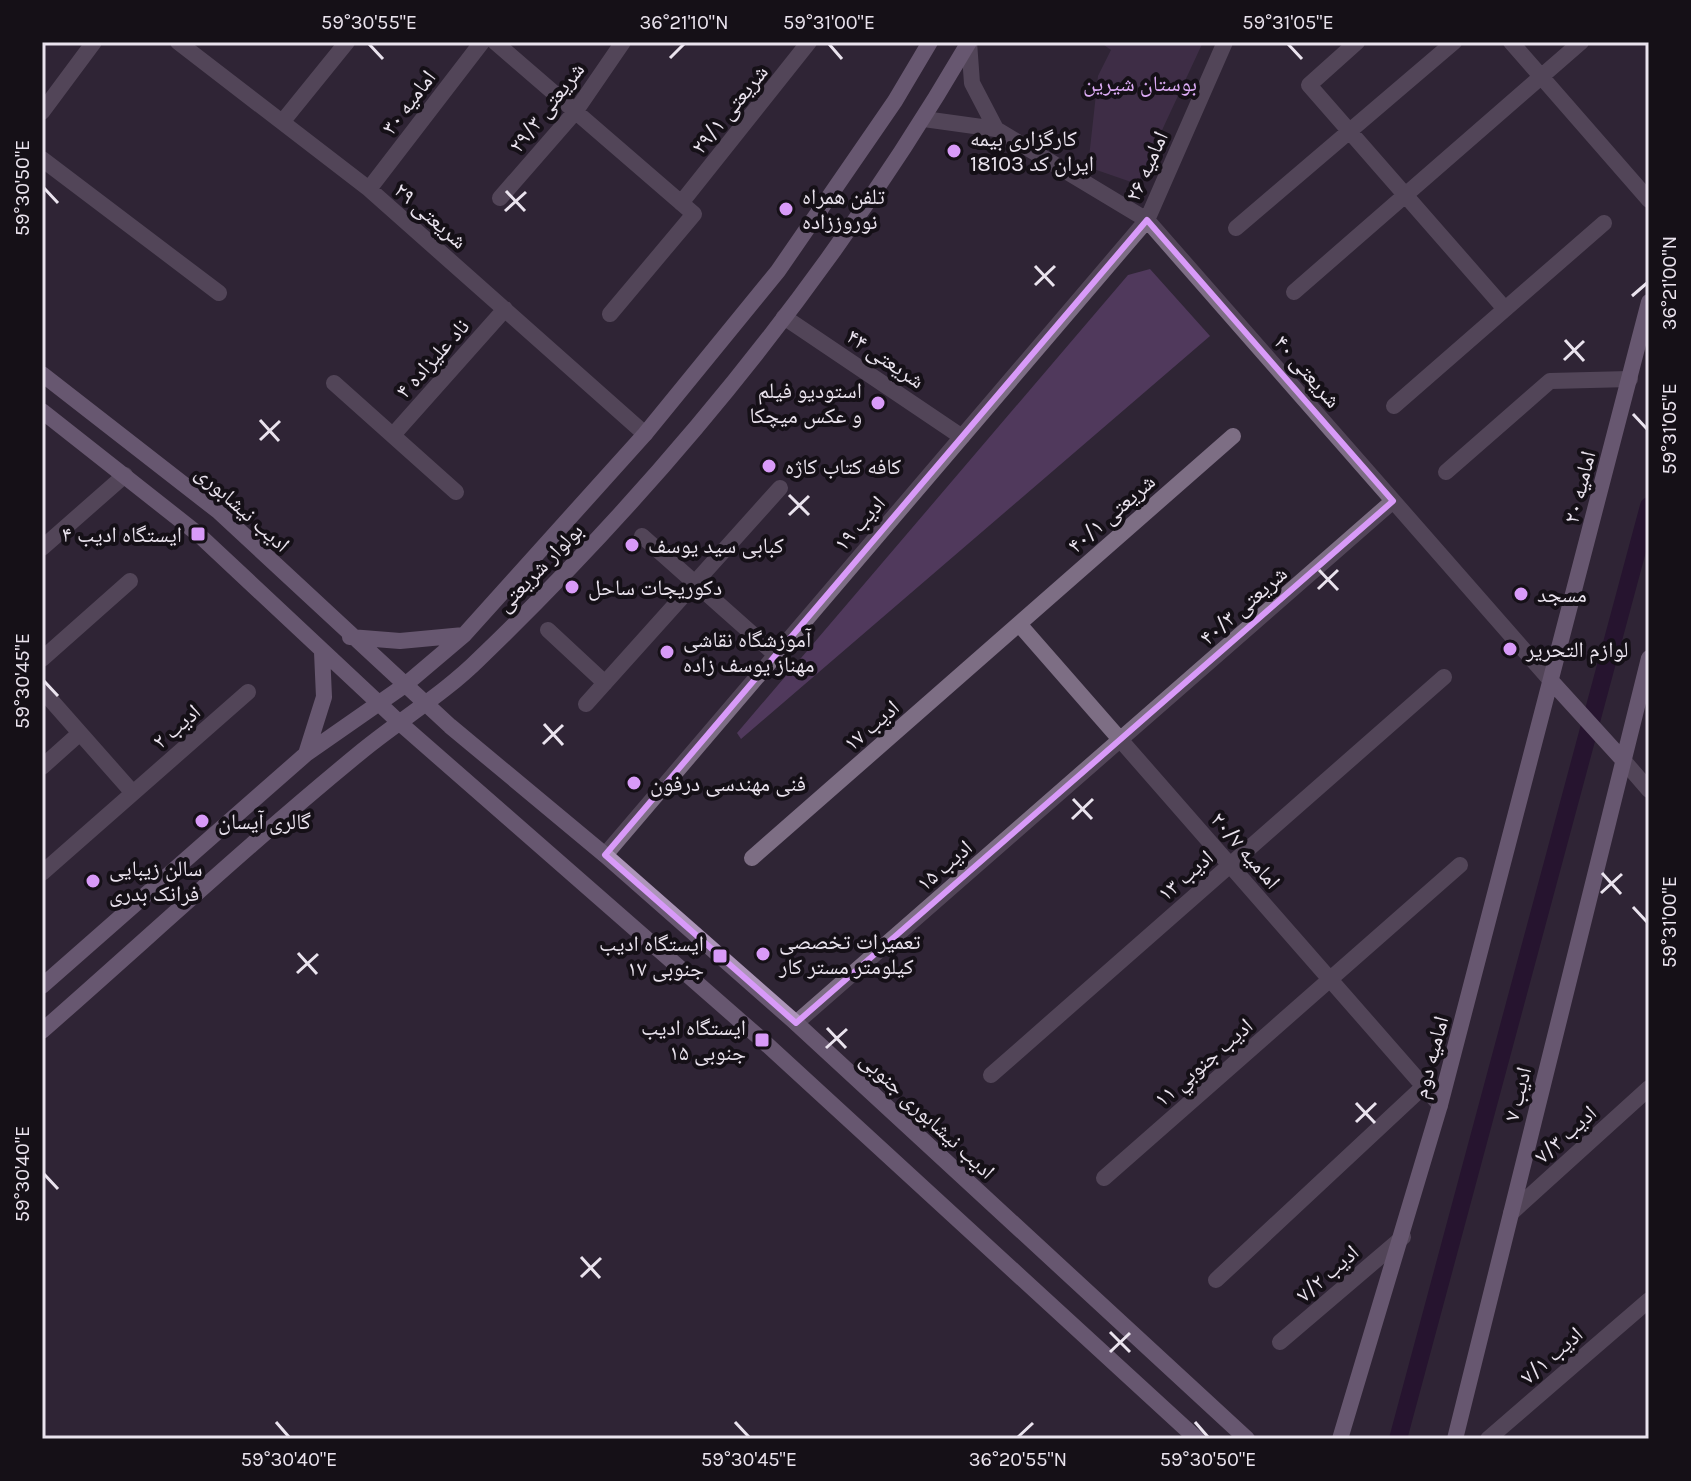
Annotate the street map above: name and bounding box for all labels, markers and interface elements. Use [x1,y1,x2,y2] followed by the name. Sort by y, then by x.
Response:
[321,11,417,34] text: 59°30'55"E
[639,11,729,34] text: 36°21'10"N
[783,11,875,34] text: 59°31'00"E
[1242,11,1334,34] text: 59°31'05"E
[503,57,590,158] street label: شریعتی ۲۹/۳
[686,60,774,160] street label: شریعتی ۲۹/۱
[376,65,441,140] street label: امامیه ۳۰
[1083,71,1197,97] park label: بوستان شیرین
[970,126,1094,177] place label: کارگزاری بیمه ایران کد 18103
[1120,127,1174,205] street label: امامیه ۲۶
[11,140,34,236] text: 59°30'50"E
[945,142,963,160] marker: کارگزاری بیمه ایران کد 18103
[389,177,472,254] street label: شریعتی ۲۹
[802,184,885,235] place label: تلفن همراه نوروززاده
[777,200,795,218] marker: تلفن همراه نوروززاده
[1658,236,1681,330] text: 36°21'00"N
[390,314,475,404] street label: ناد علیزاده ۴
[842,323,929,394] street label: شریعتی ۴۴
[1269,330,1346,413] street label: شریعتی ۴۰
[749,378,862,429] place label: استودیو فیلم و عکس میچکا
[1658,383,1681,475] text: 59°31'05"E
[869,394,887,412] marker: استودیو فیلم و عکس میچکا
[1558,448,1602,526] street label: امامیه ۲۰
[785,454,901,480] place label: کافه کتاب کاژه
[760,457,778,475] marker: کافه کتاب کاژه
[190,460,295,558] street label: ادیب نیشابوری
[1063,469,1161,559] street label: شریعتی ۴۰/۱
[829,491,891,557] street label: ادیب ۱۹
[491,518,588,617] street label: بولوار شریعتی
[62,522,182,548] place label: ایستگاه ادیب ۴
[189,525,207,543] marker: ایستگاه ادیب ۴
[648,533,784,559] place label: کبابی سید یوسف
[623,536,641,554] marker: کبابی سید یوسف
[1195,561,1293,651] street label: شریعتی ۴۰/۳
[588,575,722,601] place label: دکوریجات ساحل
[563,578,581,596] marker: دکوریجات ساحل
[1537,582,1587,608] place label: مسجد
[1512,585,1530,603] marker: مسجد
[683,627,814,678] place label: آموزشگاه نقاشی مهناز یوسف زاده
[11,633,34,729] text: 59°30'45"E
[1525,637,1628,664] place label: لوازم التحریر
[1501,640,1519,658] marker: لوازم التحریر
[658,643,676,661] marker: آموزشگاه نقاشی مهناز یوسف زاده
[839,695,905,757] street label: ادیب ۱۷
[147,699,206,755] street label: ادیب ۲
[650,771,806,797] place label: فنی مهندسی درفون
[625,774,643,792] marker: فنی مهندسی درفون
[1205,807,1286,894] street label: امامیه ۲۰/۷
[218,809,311,835] place label: گالری آيسان
[193,812,211,830] marker: گالری آيسان
[912,835,978,897] street label: ادیب ۱۵
[1153,845,1219,907] street label: ادیب ۱۳
[109,856,203,907] place label: سالن زیبایی فرانک بدری
[84,872,102,890] marker: سالن زیبایی فرانک بدری
[1658,876,1681,968] text: 59°31'00"E
[778,929,921,980] place label: تعمیرات تخصصی کیلومتر مستر کار
[599,931,704,982] place label: ایستگاه ادیب جنوبی ۱۷
[754,945,772,963] marker: تعمیرات تخصصی کیلومتر مستر کار
[711,947,729,965] marker: ایستگاه ادیب جنوبی ۱۷
[1149,1013,1261,1115] street label: ادیب جنوبي ١١
[1408,1013,1455,1102] street label: امامیه دوم
[641,1015,746,1066] place label: ایستگاه ادیب جنوبی ۱۵
[753,1031,771,1049] marker: ایستگاه ادیب جنوبی ۱۵
[855,1047,1000,1185] street label: ادیب نیشابوری جنوبی
[1499,1064,1537,1124] street label: ادیب ۷
[1529,1100,1602,1169] street label: ادیب ۷/۳
[11,1126,34,1222] text: 59°30'40"E
[1291,1240,1364,1308] street label: ادیب ۷/۲
[1515,1322,1588,1390] street label: ادیب ۷/۱
[241,1448,337,1471] text: 59°30'40"E
[701,1448,797,1471] text: 59°30'45"E
[969,1448,1067,1471] text: 36°20'55"N
[1160,1448,1256,1471] text: 59°30'50"E

